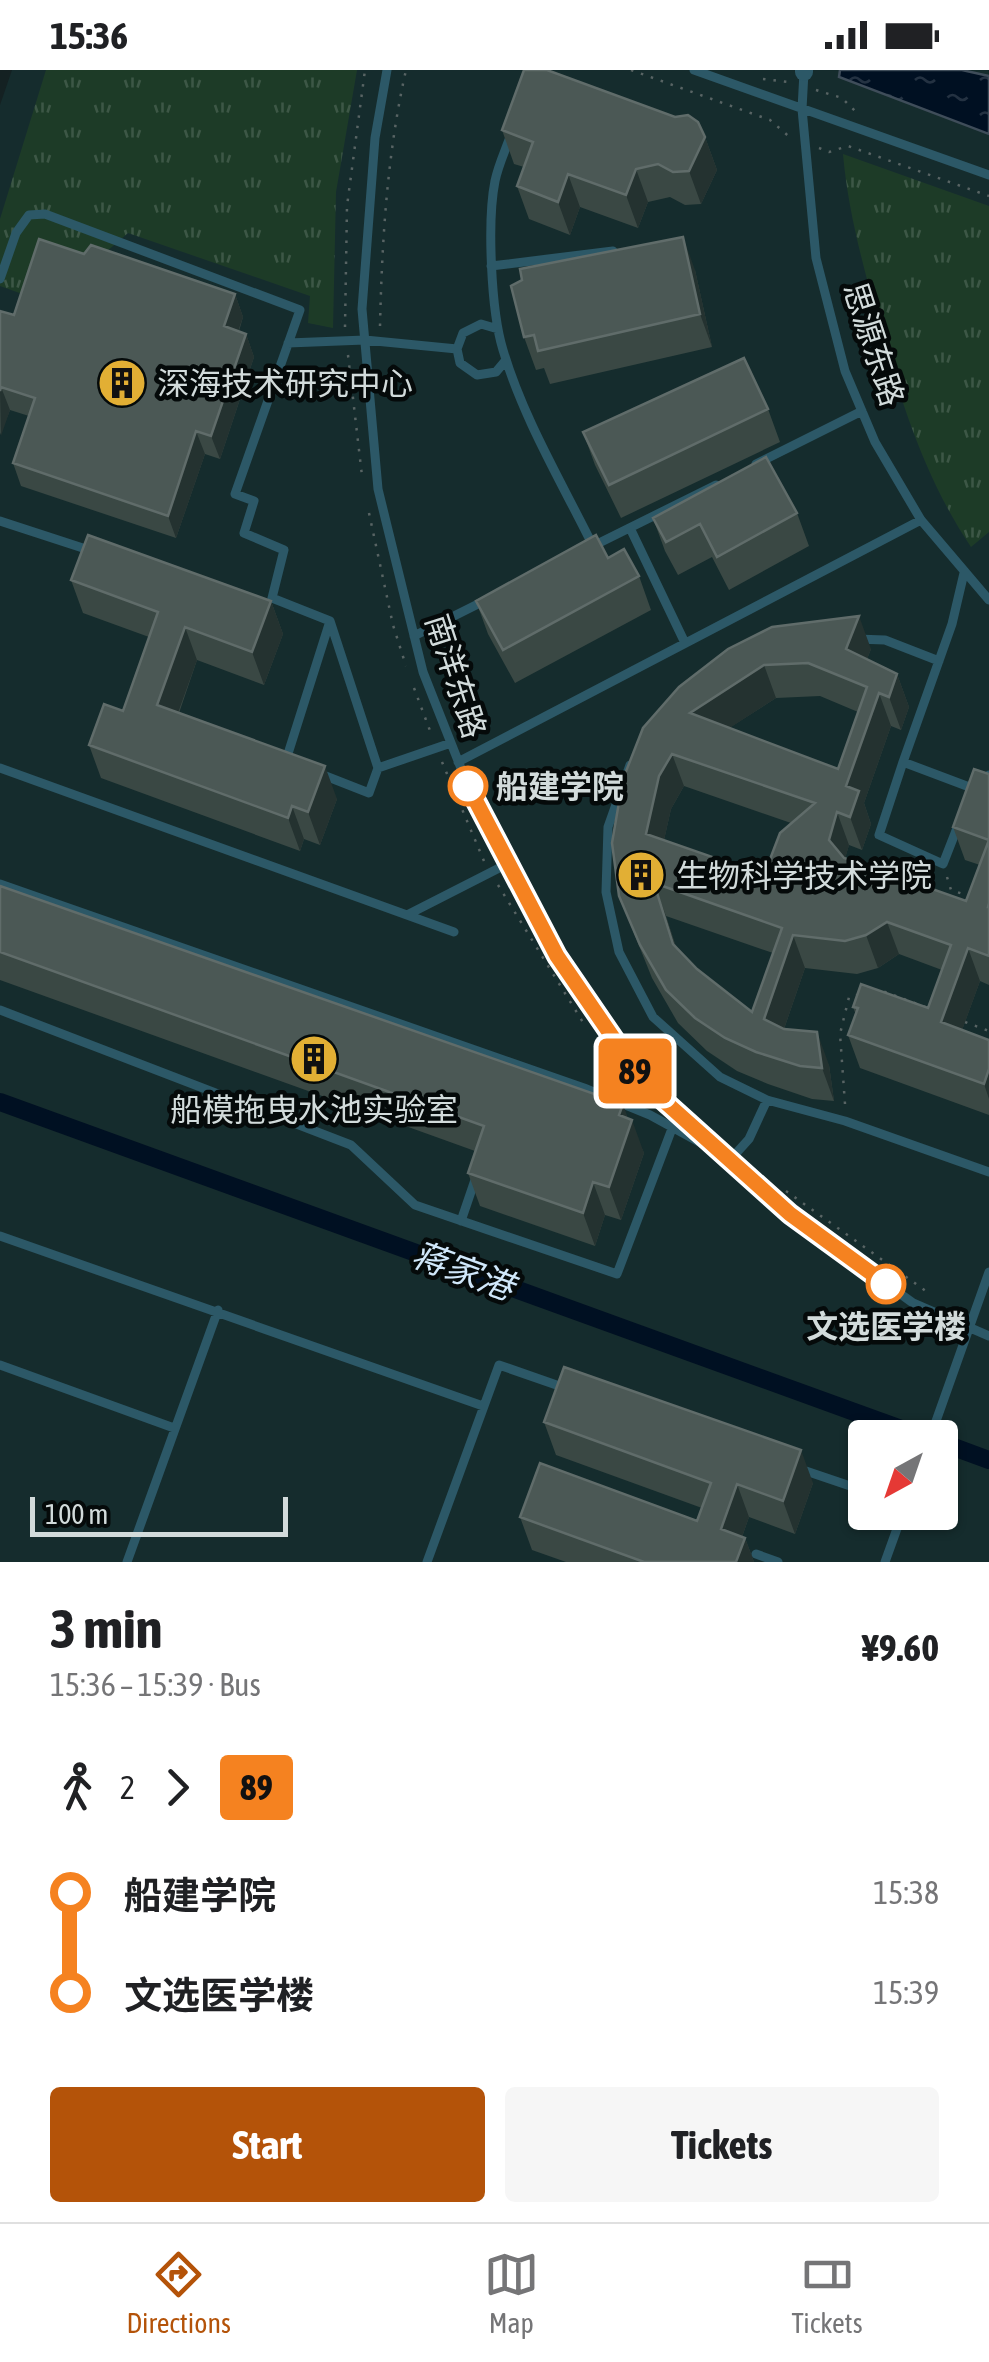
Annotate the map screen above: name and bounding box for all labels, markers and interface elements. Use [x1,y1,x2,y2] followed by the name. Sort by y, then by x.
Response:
[50,14,128,57] text: 15:36
[837,277,911,411] street label: 思源东路
[96,357,148,409] building icon: 深海技术研究中心
[157,365,413,402] place label: 深海技术研究中心
[419,609,493,743] street label: 南洋东路
[449,767,487,805] marker: 船建学院
[496,768,624,805] place label: 船建学院
[615,849,667,901] building icon: 生物科学技术学院
[676,857,932,894] place label: 生物科学技术学院
[288,1033,340,1085] building icon: 船模拖曳水池实验室
[590,1038,680,1104] line badge: 89
[619,1051,651,1091] text: 89
[170,1091,458,1128] place label: 船模拖曳水池实验室
[407,1233,524,1308] water label: 蒋家港
[867,1265,905,1303] marker: 文选医学楼
[806,1308,966,1345] place label: 文选医学楼
[848,1420,958,1530] north arrow
[848,1420,958,1530] map controls
[30,1492,288,1536] scale bar
[45,1498,108,1530] text: 100 m
[50,1597,162,1660] text: 3 min
[862,1626,939,1669] text: ¥9.60
[50,1666,261,1703] text: 15:36 – 15:39 · Bus
[50,1760,105,1815] icon: walk
[150,1760,205,1815] icon: forward
[240,1767,273,1807] text: 89
[120,1769,135,1806] text: 2
[124,1874,276,1917] text: 船建学院
[873,1874,939,1911] text: 15:38
[124,1974,314,2017] text: 文选医学楼
[873,1974,939,2011] text: 15:39
[50,2087,485,2202] button: Start
[505,2087,939,2202] button: Tickets
[126,2247,231,2339] tab: Directions
[484,2247,539,2339] tab: Map
[792,2247,863,2339] tab: Tickets

